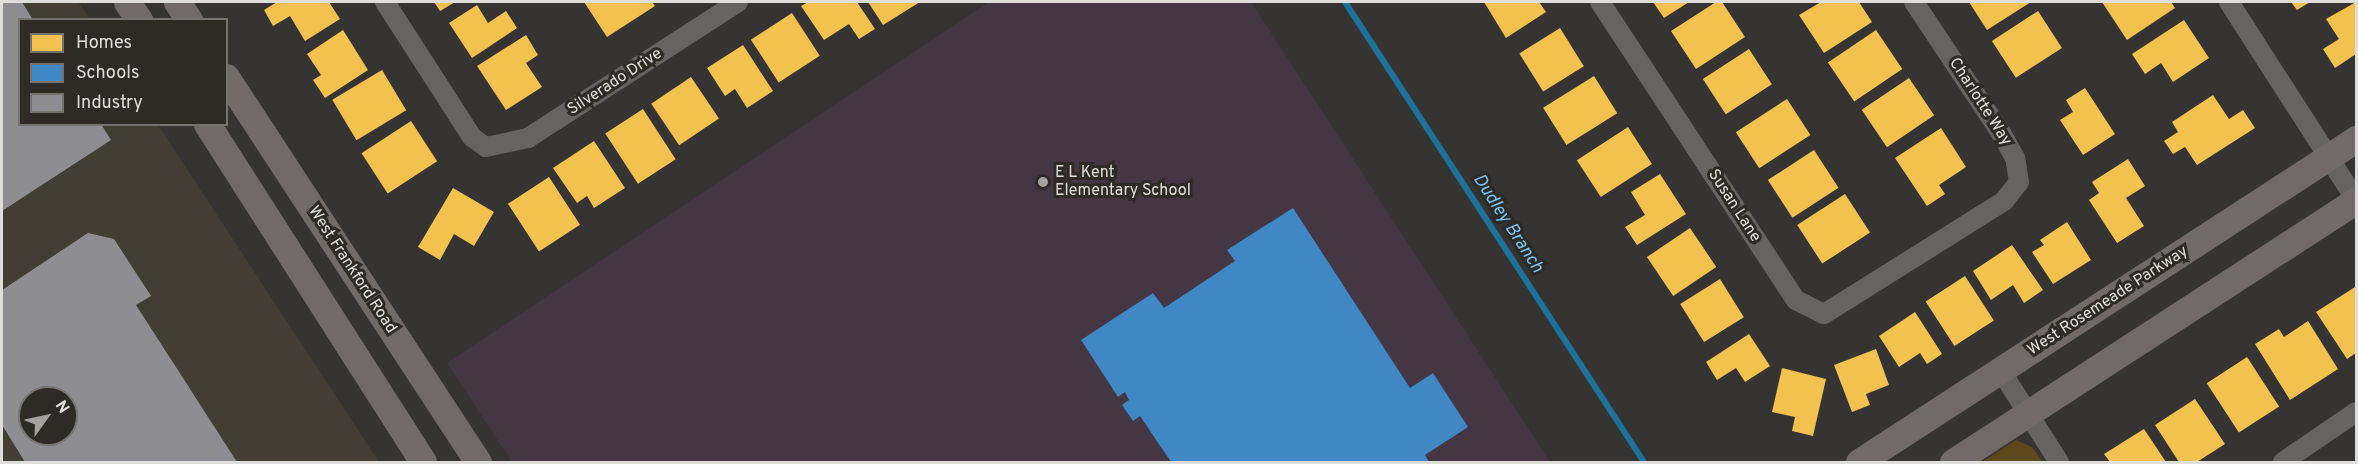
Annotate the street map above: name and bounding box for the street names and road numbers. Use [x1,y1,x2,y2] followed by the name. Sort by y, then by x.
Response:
[564,44,666,120] street label: Silverado Drive
[1944,54,2016,150] street label: Charlotte Way
[1703,166,1765,246] street label: Susan Lane
[304,203,400,337] street label: West Frankford Road
[2024,242,2192,360] street label: West Rosemeade Parkway

